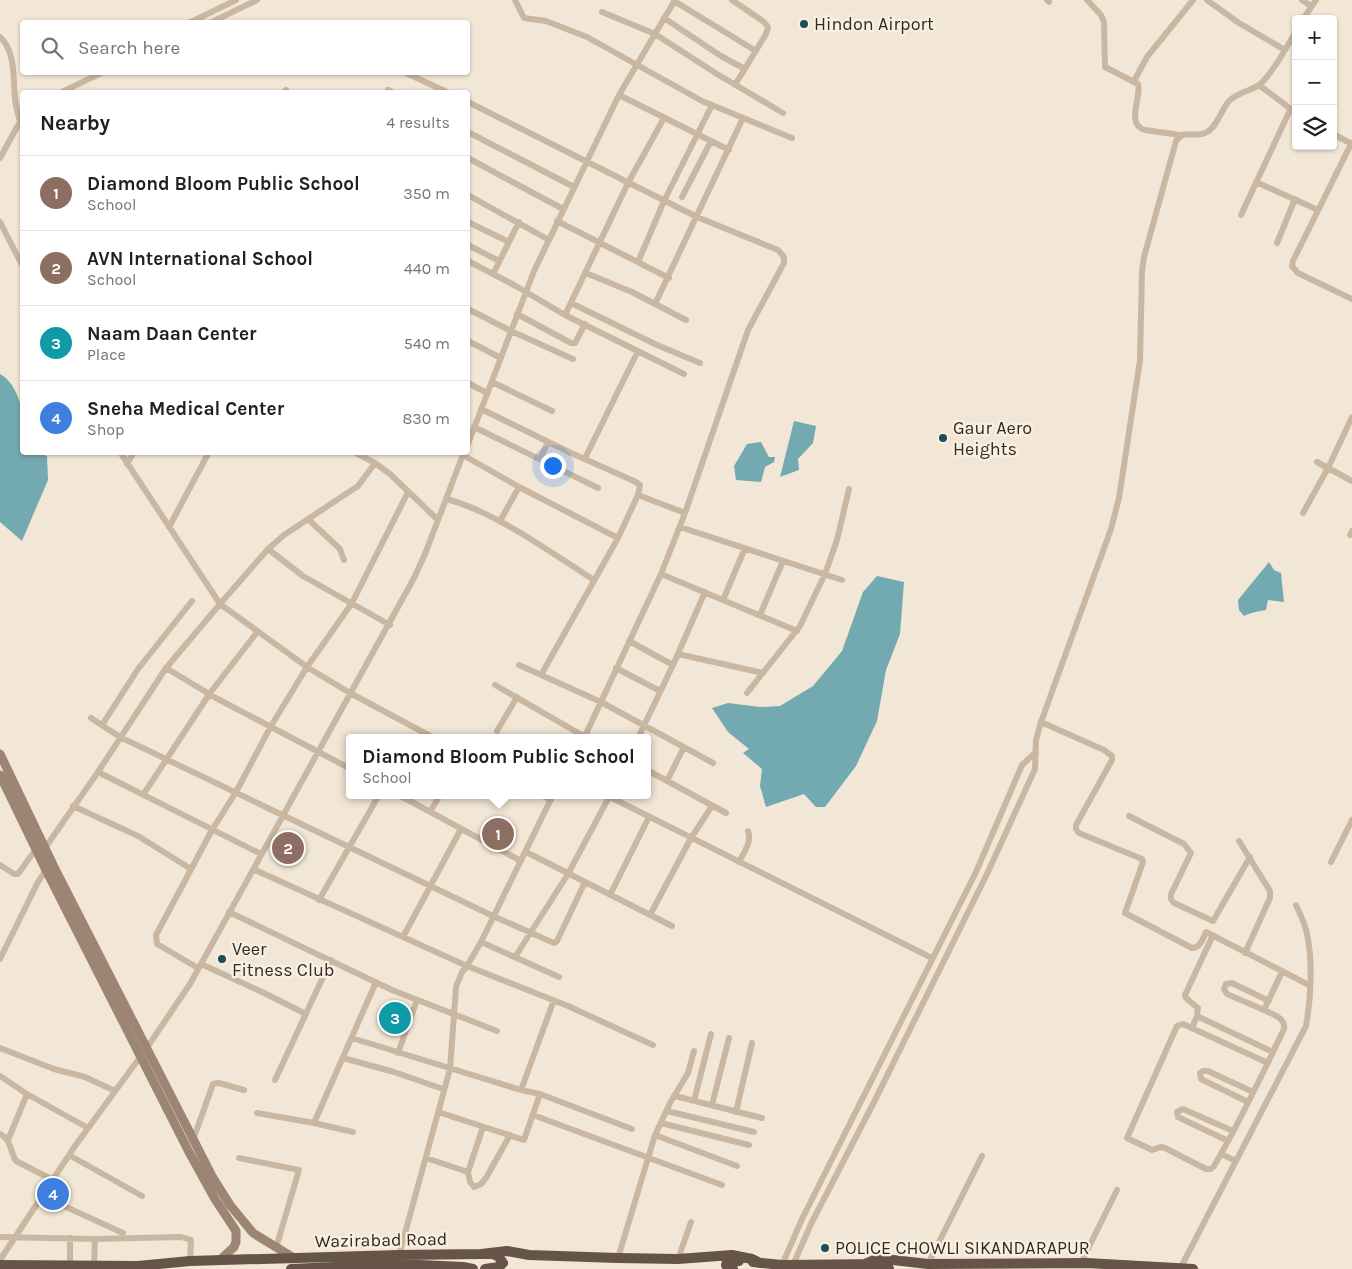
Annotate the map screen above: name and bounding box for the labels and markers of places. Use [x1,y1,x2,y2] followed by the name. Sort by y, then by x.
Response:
[814,13,934,35] place label: Hindon Airport
[798,18,810,30] marker: Hindon Airport
[953,417,1032,460] place label: Gaur Aero Heights
[937,432,949,444] marker: Gaur Aero Heights
[482,815,514,853] pin: 1
[272,829,304,867] pin: 2
[232,938,335,981] place label: Veer Fitness Club
[216,953,228,965] marker: Veer Fitness Club
[379,999,411,1037] pin: 3
[37,1175,69,1213] pin: 4
[835,1237,1090,1259] place label: POLICE CHOWLI SIKANDARAPUR
[819,1242,831,1254] marker: POLICE CHOWLI SIKANDARAPUR

